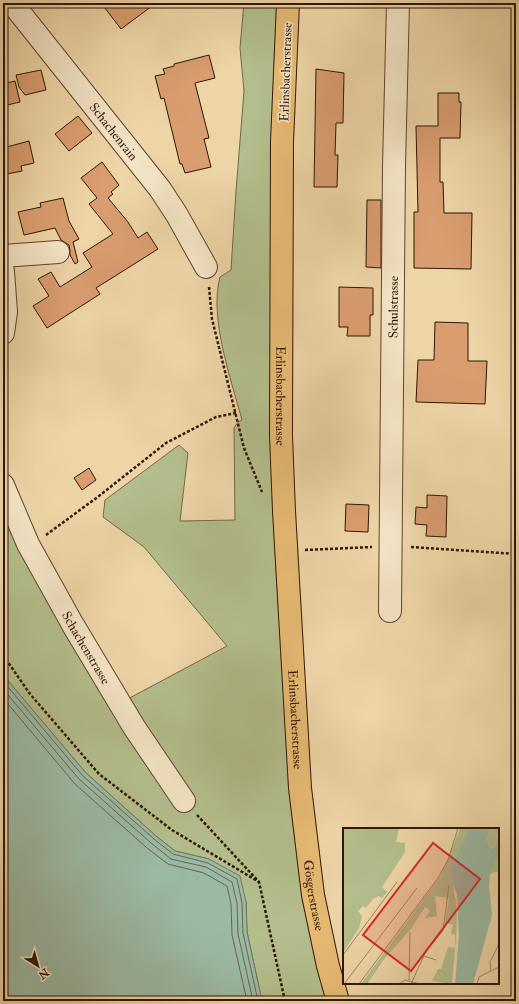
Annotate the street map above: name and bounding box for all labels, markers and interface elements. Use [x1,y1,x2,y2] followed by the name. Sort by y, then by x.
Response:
[276,22,296,122] street label: Erlinsbacherstrasse
[86,100,141,164] street label: Schachenrain
[385,275,402,338] street label: Schulstrasse
[272,346,288,447] street label: Erlinsbacherstrasse
[58,609,114,688] street label: Schachenstrasse
[284,669,306,770] street label: Erlinsbacherstrasse
[343,828,499,984] inset map
[300,859,327,933] street label: Gösgerstrasse
[18,946,58,986] north arrow
[35,965,52,982] text: N

